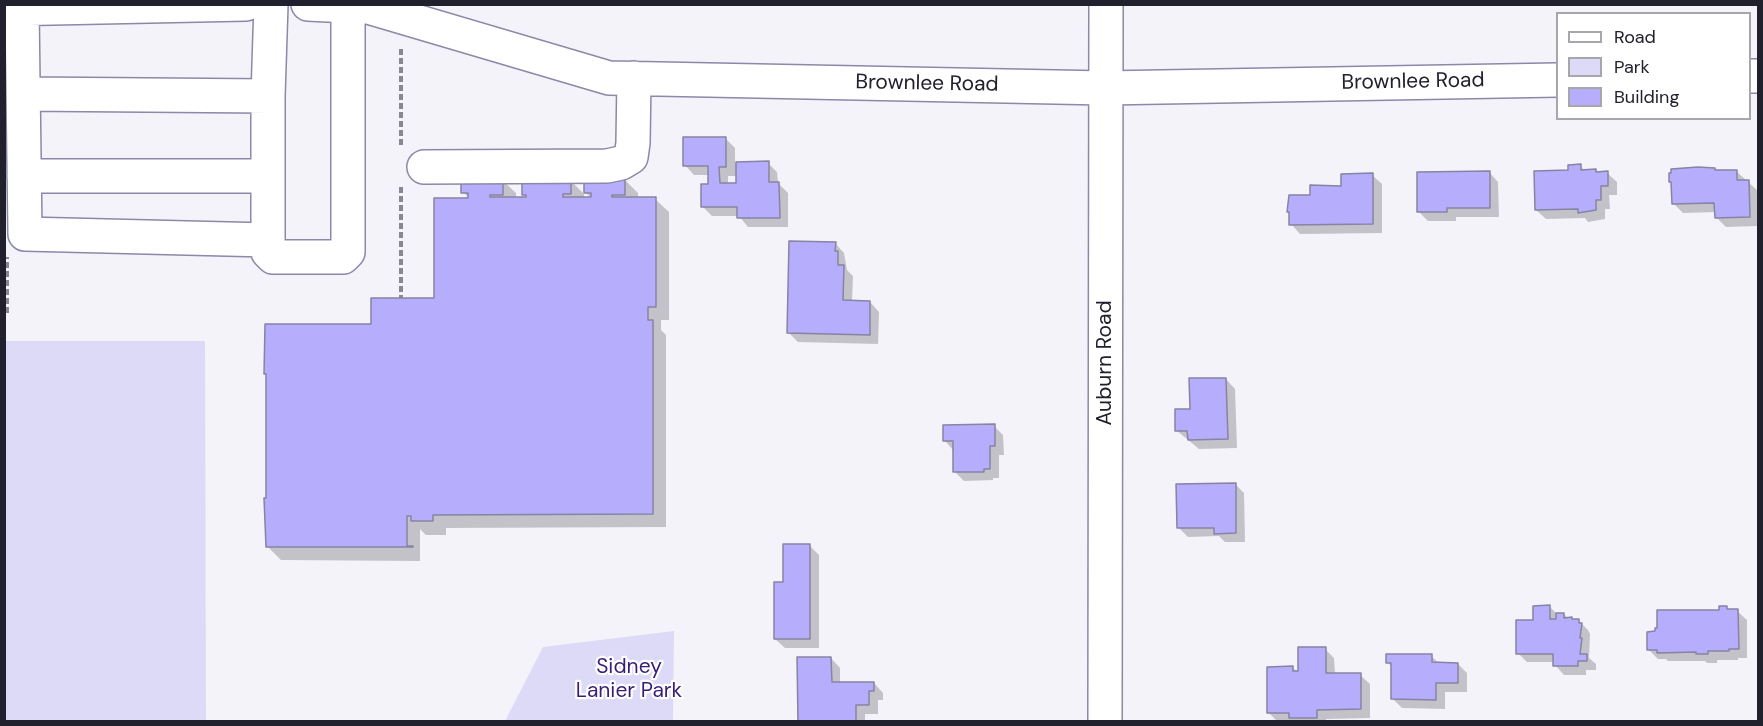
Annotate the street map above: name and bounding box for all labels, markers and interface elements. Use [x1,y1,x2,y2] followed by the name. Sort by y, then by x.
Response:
[1556,12,1751,120] legend
[1614,25,1656,49] text: Road
[1614,55,1650,79] text: Park
[1341,68,1485,96] street label: Brownlee Road
[855,70,999,98] street label: Brownlee Road
[1614,85,1679,109] text: Building
[1092,300,1118,426] street label: Auburn Road
[576,654,682,704] park label: Sidney Lanier Park

